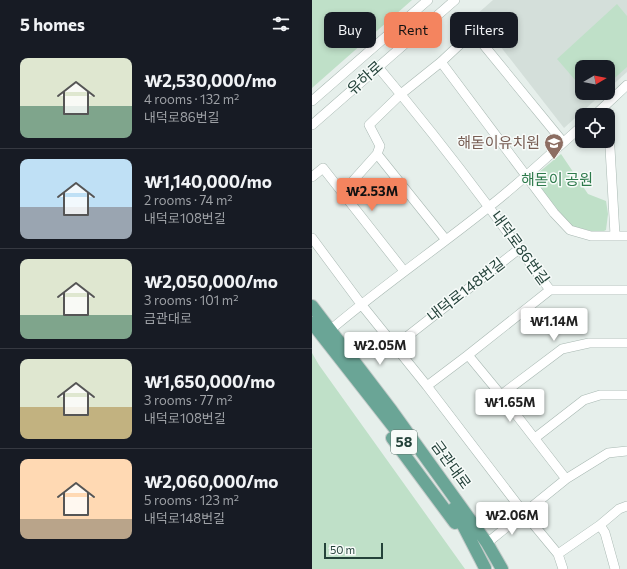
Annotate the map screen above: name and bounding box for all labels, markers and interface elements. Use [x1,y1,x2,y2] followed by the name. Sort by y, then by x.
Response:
[324,12,376,48] chip: Buy
[384,12,442,48] chip: Rent
[450,12,518,48] chip: Filters
[270,13,292,35] icon: filters
[20,14,85,35] text: 5 homes
[343,57,386,98] street label: 유하로
[575,60,615,100] north arrow
[575,60,615,148] map controls
[144,70,277,91] text: ₩2,530,000/mo
[52,74,100,122] icon: home
[144,91,239,107] text: 4 rooms · 132 m²
[575,108,615,148] button: locate
[144,109,220,125] text: 내덕로86번길
[543,132,565,160] school or university icon: 해돋이유치원
[457,133,540,151] place label: 해돋이유치원
[521,170,593,188] park label: 해돋이 공원
[144,171,272,192] text: ₩1,140,000/mo
[52,175,100,223] icon: home
[339,178,405,212] pin: ₩2.53M
[346,183,398,199] text: ₩2.53M
[144,192,232,208] text: 2 rooms · 74 m²
[488,207,554,288] street label: 내덕로86번길
[144,210,226,226] text: 내덕로108번길
[423,253,508,325] street label: 내덕로148번길
[144,271,278,292] text: ₩2,050,000/mo
[52,275,100,323] icon: home
[144,292,238,308] text: 3 rooms · 101 m²
[521,308,587,342] pin: ₩1.14M
[144,310,192,326] text: 금관대로
[530,313,578,329] text: ₩1.14M
[347,332,413,366] pin: ₩2.05M
[353,337,407,353] text: ₩2.05M
[144,371,275,392] text: ₩1,650,000/mo
[52,375,100,423] icon: home
[477,389,543,423] pin: ₩1.65M
[144,392,233,408] text: 3 rooms · 77 m²
[484,394,536,410] text: ₩1.65M
[144,410,226,426] text: 내덕로108번길
[391,430,417,454] road number: 58
[428,437,475,492] street label: 금관대로
[144,471,278,492] text: ₩2,060,000/mo
[52,475,100,523] icon: home
[144,492,239,508] text: 5 rooms · 123 m²
[479,502,545,536] pin: ₩2.06M
[485,507,539,523] text: ₩2.06M
[144,510,225,526] text: 내덕로148번길
[324,541,383,560] scale bar
[330,543,355,556] text: 50 m

